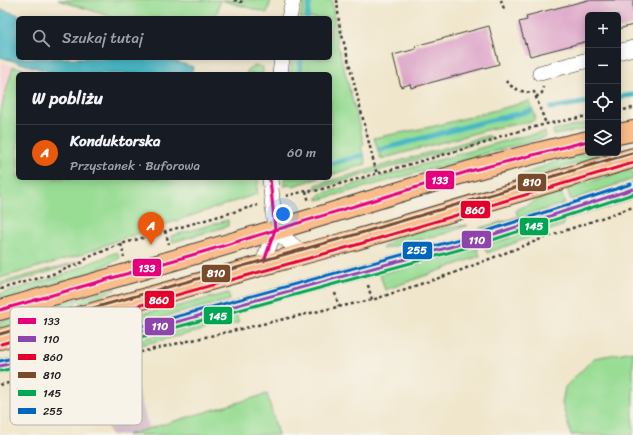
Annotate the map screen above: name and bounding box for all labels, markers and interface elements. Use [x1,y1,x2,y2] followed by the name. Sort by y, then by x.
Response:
[585,12,621,156] map controls
[585,12,621,48] button: +
[16,16,332,60] search box
[62,25,143,51] text: Szukaj tutaj
[30,27,52,49] icon: search
[585,48,621,84] button: −
[32,83,103,113] text: W pobliżu
[585,84,621,120] button: locate
[585,120,621,156] button: layers
[70,128,161,154] text: Konduktorska
[41,141,49,164] text: A
[287,141,316,164] text: 60 m
[70,154,200,177] text: Przystanek · Buforowa
[425,170,455,190] line badge: 133
[432,171,449,190] text: 133
[517,173,547,192] line badge: 810
[522,173,541,192] text: 810
[460,200,491,219] line badge: 860
[464,201,485,220] text: 860
[273,204,293,224] your location
[138,212,164,245] pin: A
[519,217,549,236] line badge: 145
[525,217,543,236] text: 145
[461,230,492,249] line badge: 110
[469,231,485,250] text: 110
[402,241,433,260] line badge: 255
[406,241,427,260] text: 255
[132,258,162,277] line badge: 133
[139,259,156,278] text: 133
[201,264,231,283] line badge: 810
[206,264,225,283] text: 810
[144,290,175,309] line badge: 860
[148,291,169,310] text: 860
[203,306,233,325] line badge: 145
[10,307,142,425] legend
[209,307,227,326] text: 145
[43,312,60,331] text: 133
[144,317,175,336] line badge: 110
[152,317,168,336] text: 110
[43,330,59,349] text: 110
[43,348,63,367] text: 860
[43,366,61,385] text: 810
[43,384,62,403] text: 145
[43,402,63,421] text: 255

